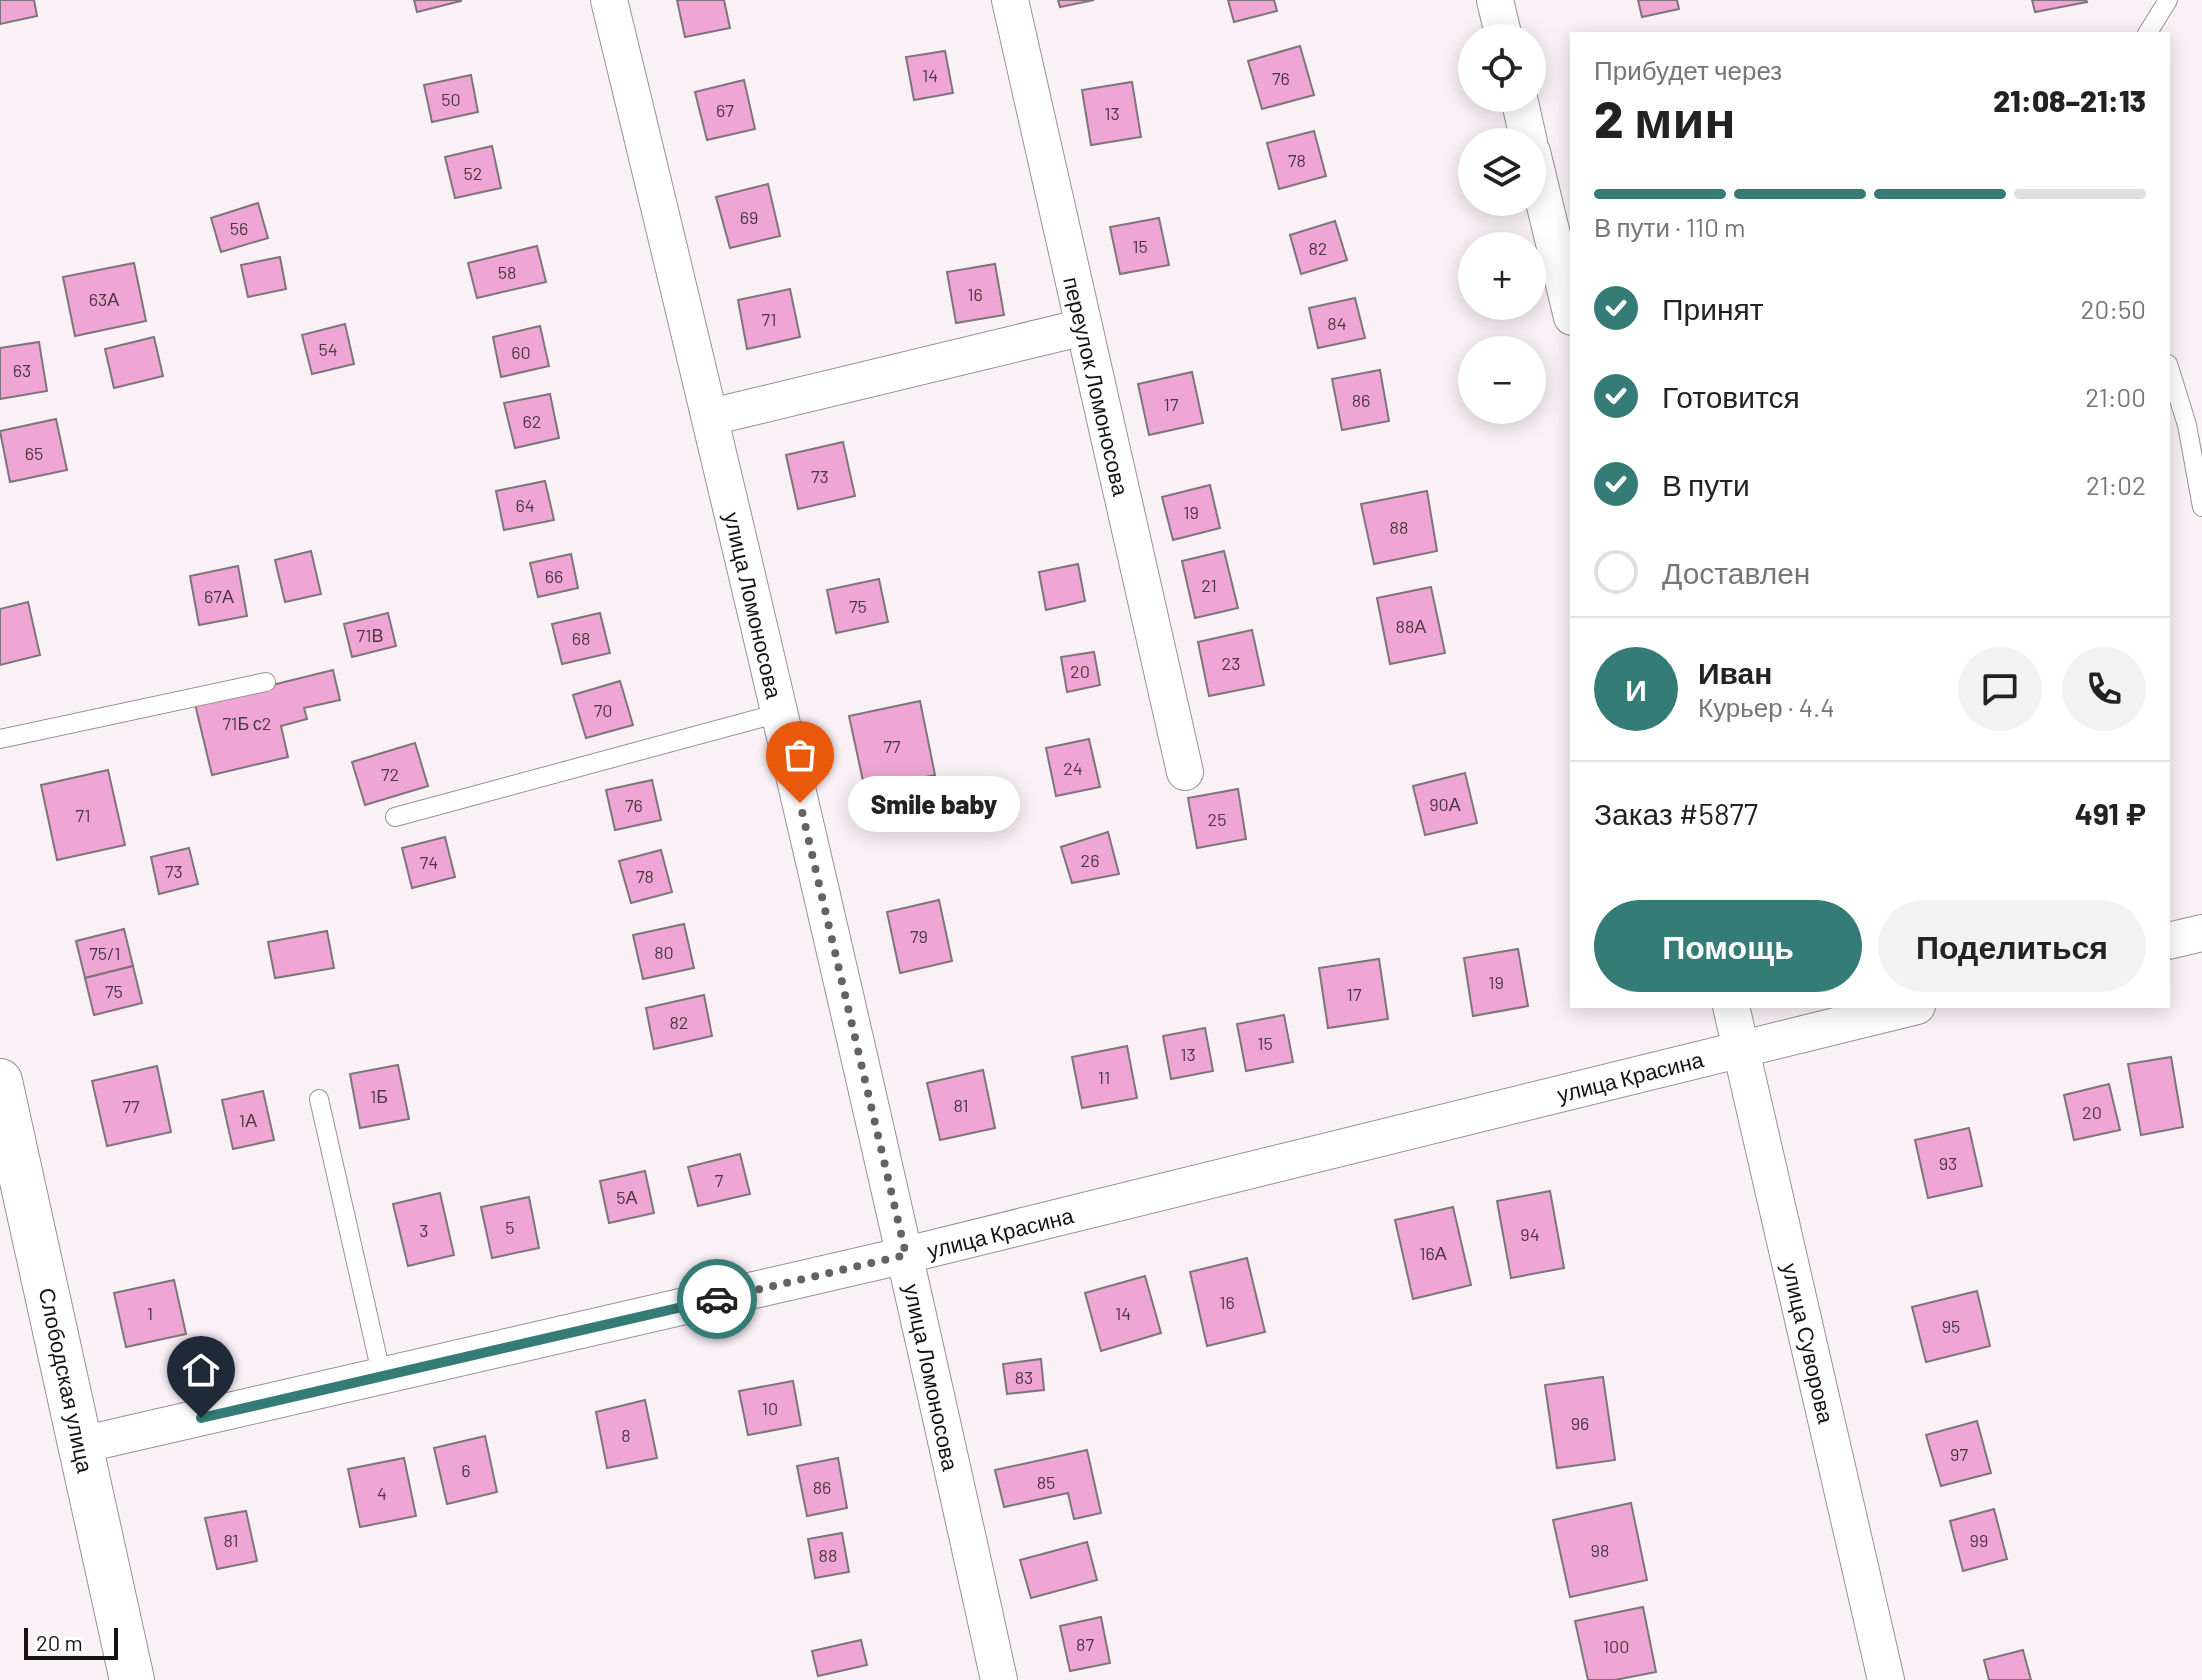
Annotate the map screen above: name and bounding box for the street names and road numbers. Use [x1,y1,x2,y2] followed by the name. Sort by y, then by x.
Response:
[1058,274,1135,499] street label: переулок Ломоносова
[719,509,788,702] street label: улица Ломоносова
[1554,1045,1707,1108] street label: улица Красина
[924,1201,1077,1264] street label: улица Красина
[1777,1260,1840,1427] street label: улица Суворова
[899,1281,965,1474] street label: улица Ломоносова
[34,1285,99,1476] street label: Слободская улица

